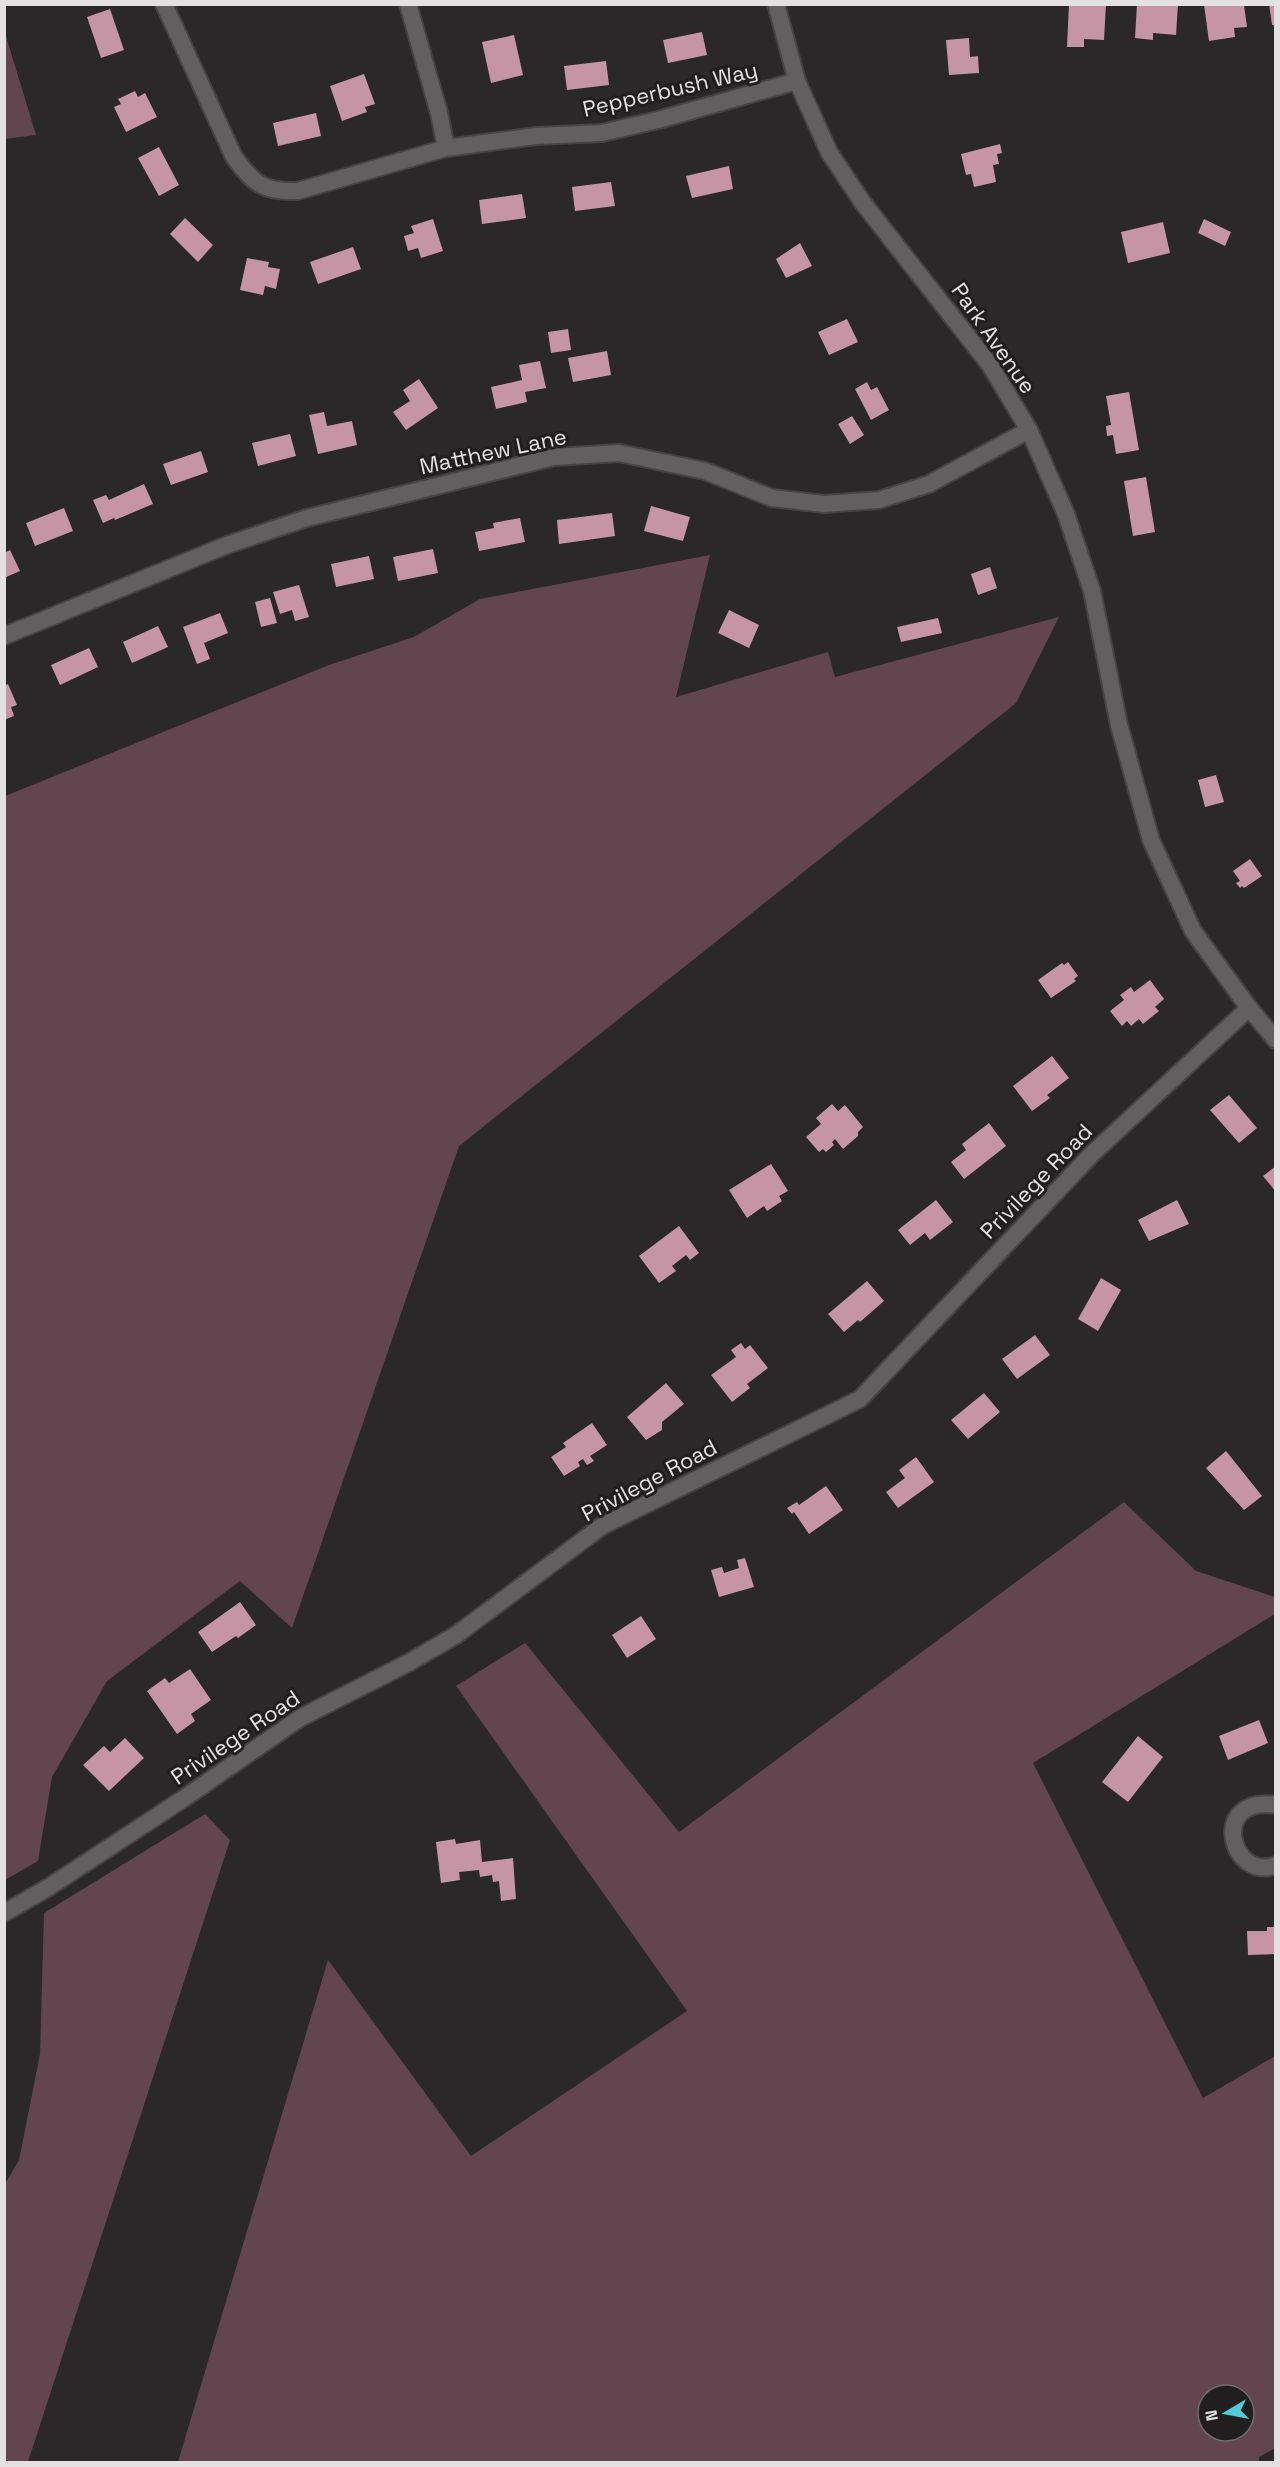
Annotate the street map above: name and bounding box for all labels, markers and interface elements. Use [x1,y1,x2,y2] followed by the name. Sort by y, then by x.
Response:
[580,55,760,123] street label: Pepperbush Way
[946,277,1042,399] street label: Park Avenue
[417,422,569,480] street label: Matthew Lane
[974,1118,1098,1244] street label: Privilege Road
[576,1433,722,1527] street label: Privilege Road
[165,1684,305,1790] street label: Privilege Road
[1196,2383,1256,2443] north arrow
[1200,2408,1223,2423] text: N

